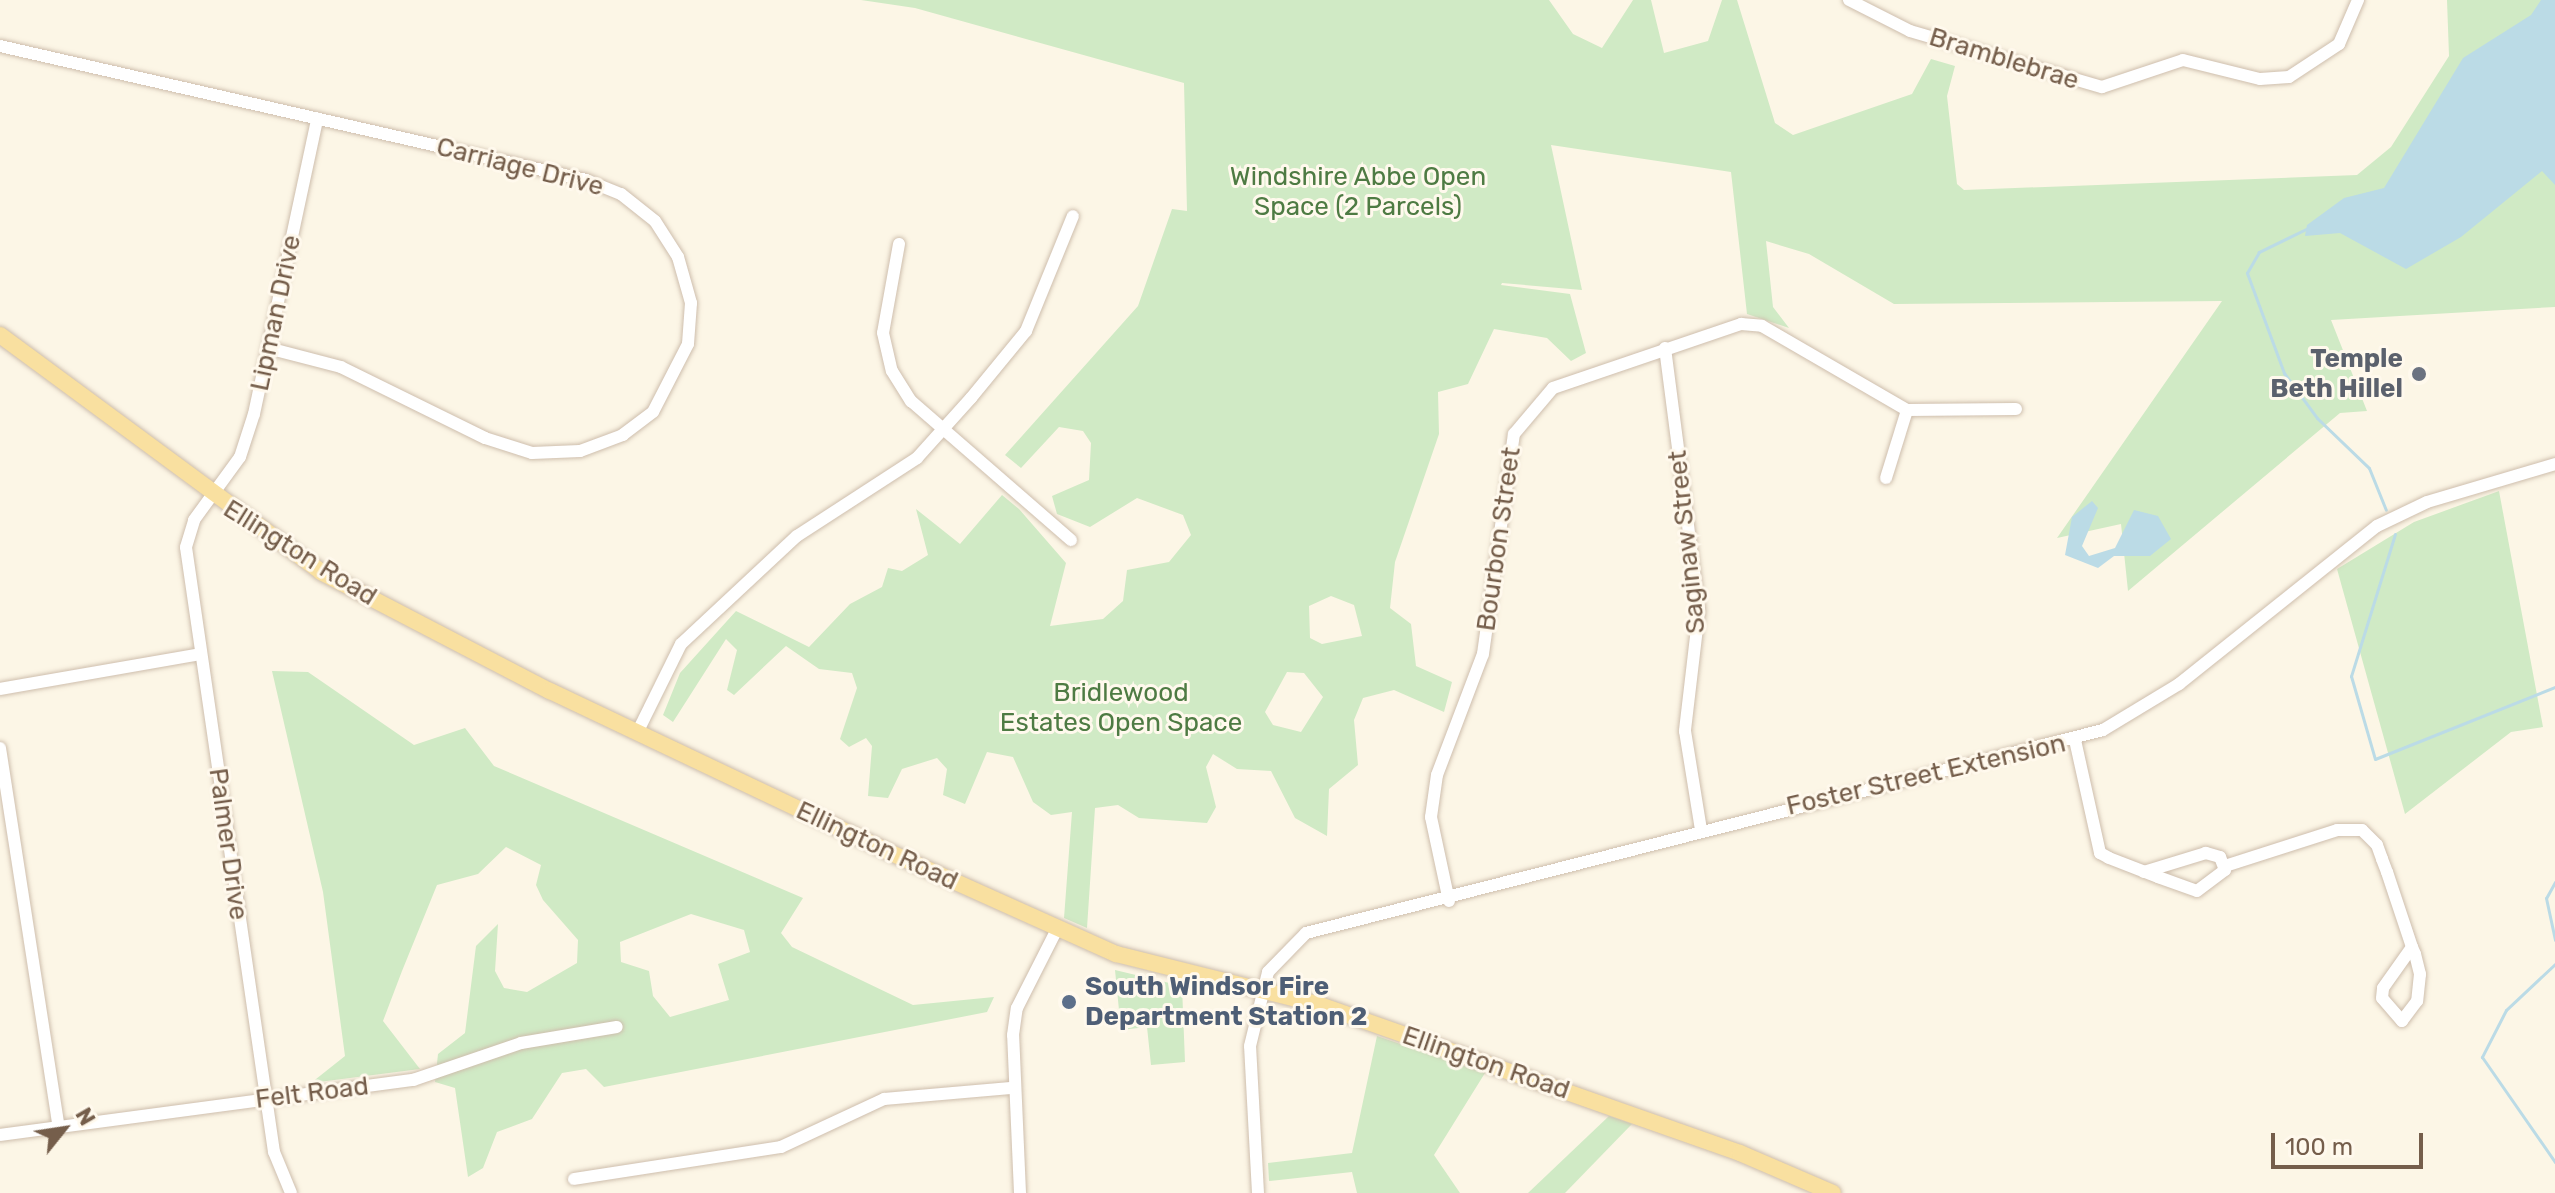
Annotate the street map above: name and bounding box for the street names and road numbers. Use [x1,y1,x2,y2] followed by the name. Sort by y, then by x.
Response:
[1925,21,2083,97] street label: Bramblebrae
[433,131,607,203] street label: Carriage Drive
[244,232,308,394] street label: Lipman Drive
[1471,445,1527,633] street label: Bourbon Street
[1662,448,1712,636] street label: Saginaw Street
[218,493,382,613] street label: Ellington Road
[1783,728,2069,822] street label: Foster Street Extension
[202,766,254,922] street label: Palmer Drive
[791,795,963,897] street label: Ellington Road
[1398,1020,1574,1106] street label: Ellington Road
[254,1071,370,1115] street label: Felt Road

